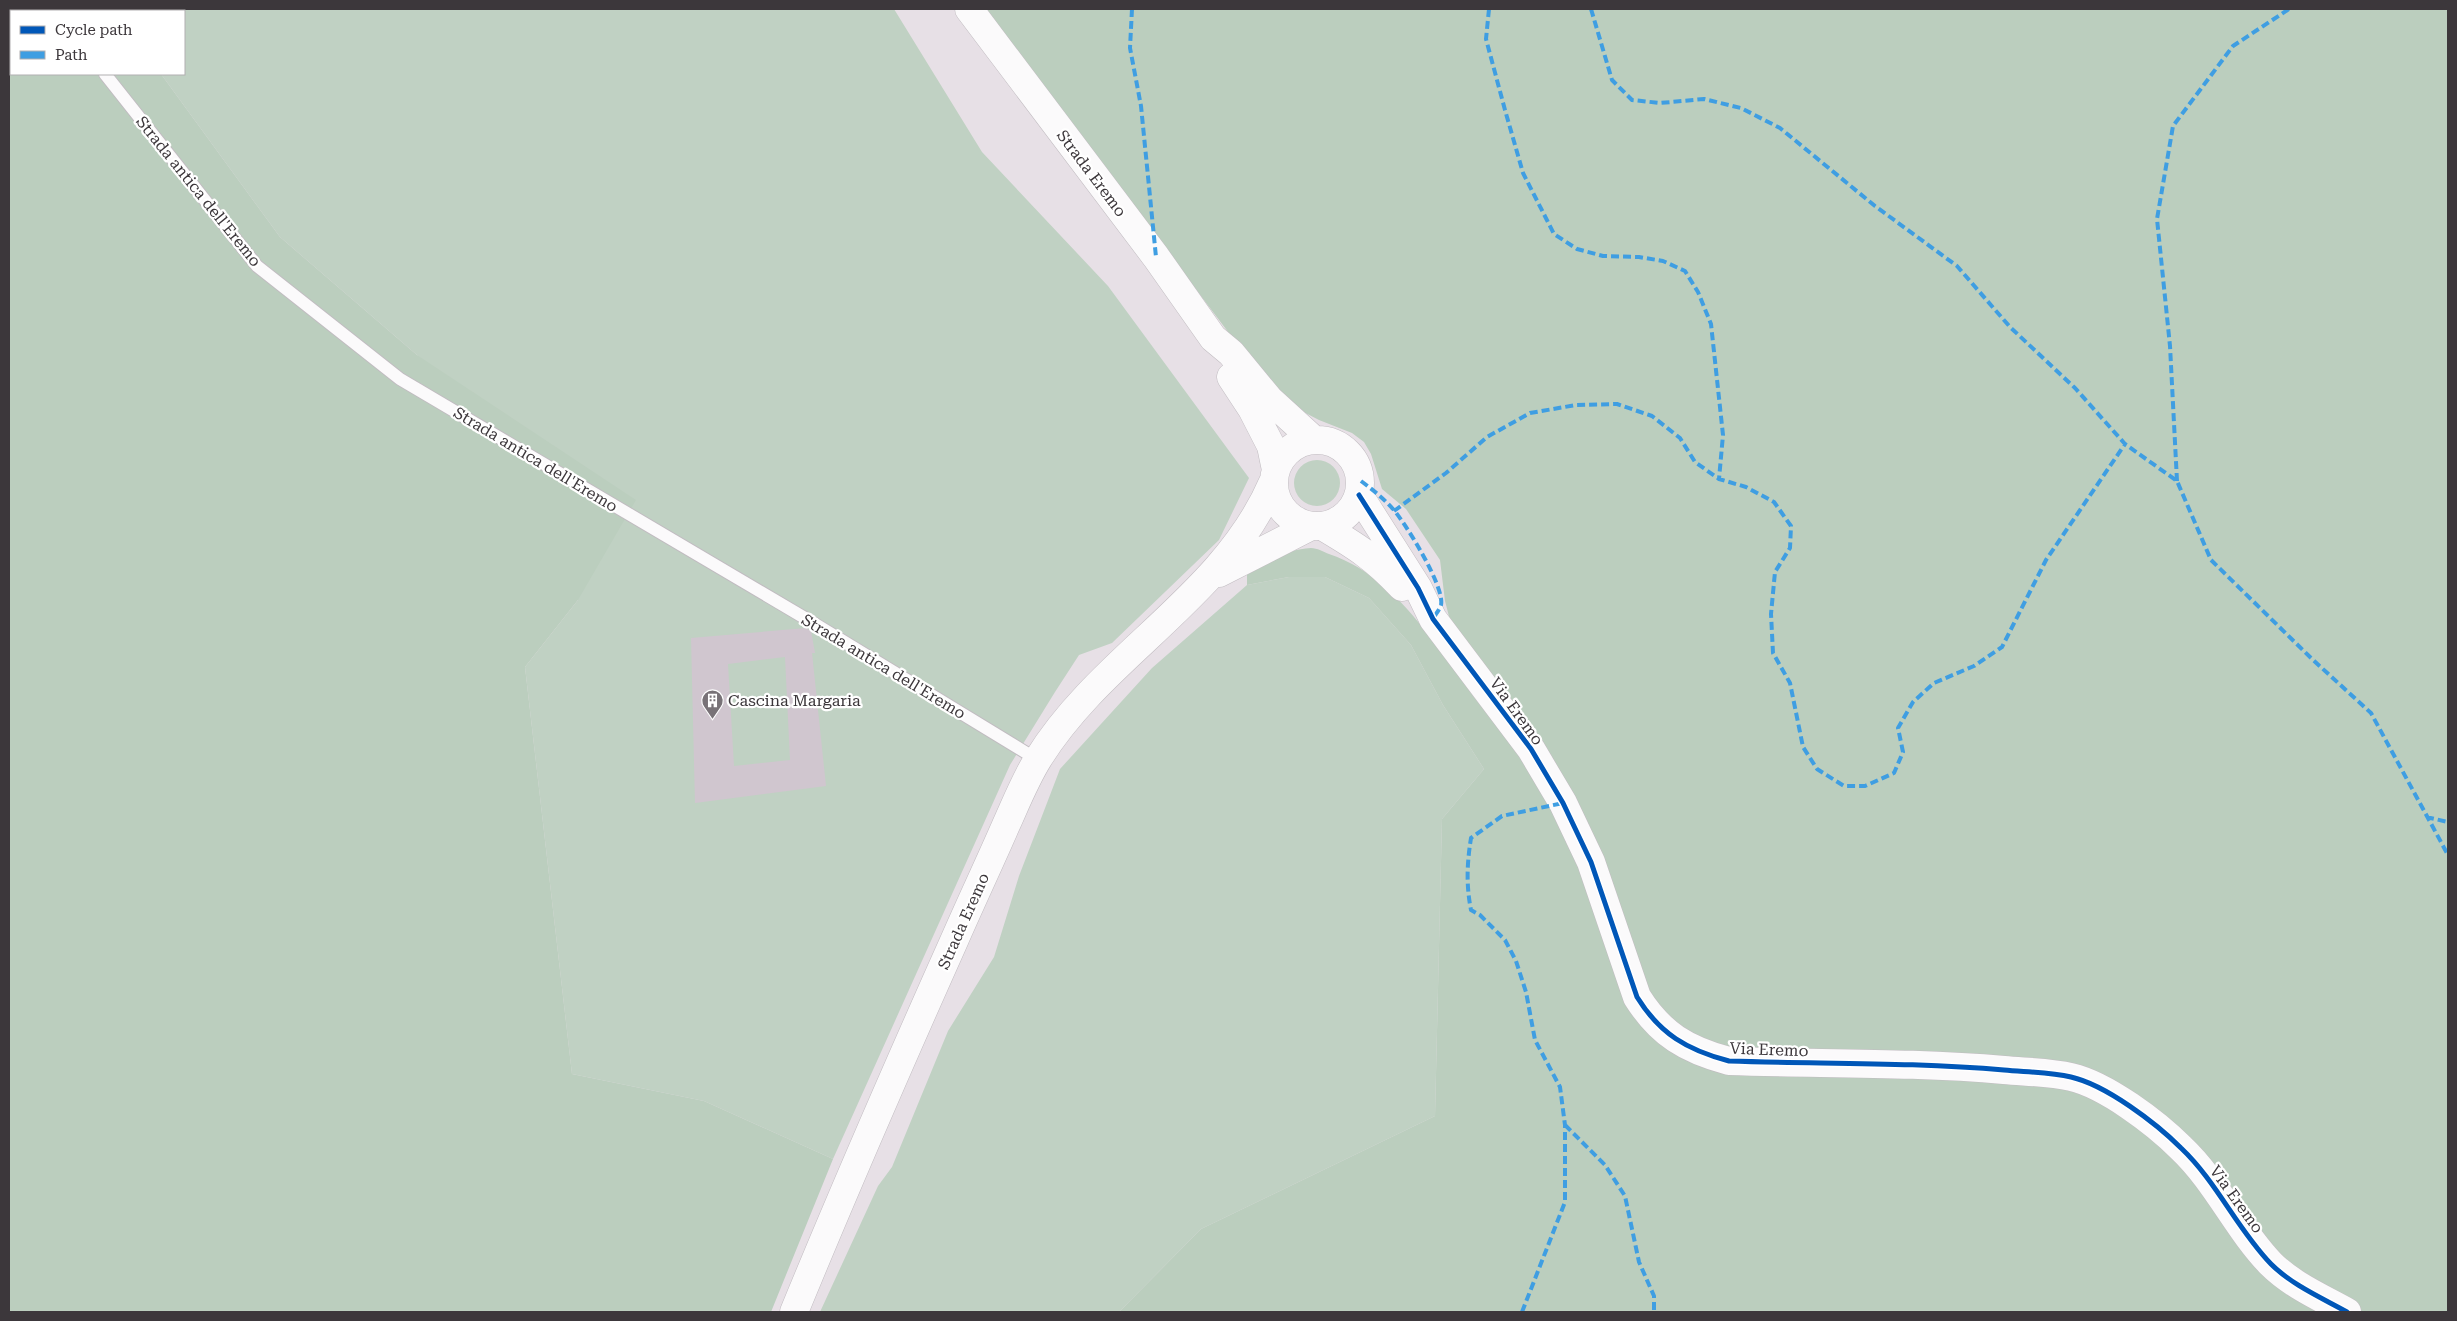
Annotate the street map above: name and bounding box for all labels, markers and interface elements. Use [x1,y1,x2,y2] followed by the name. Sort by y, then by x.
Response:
[10,10,185,75] legend
[55,21,133,39] text: Cycle path
[55,46,88,64] text: Path
[132,112,265,270] street label: Strada antica dell'Eremo
[1053,126,1130,221] street label: Strada Eremo
[450,403,621,516] street label: Strada antica dell'Eremo
[798,610,969,723] street label: Strada antica dell'Eremo
[1486,674,1548,749] street label: Via Eremo
[700,688,724,719] building icon: Cascina Margaria
[728,691,861,710] place label: Cascina Margaria
[934,870,993,972] street label: Strada Eremo
[1729,1039,1809,1060] street label: Via Eremo
[2206,1162,2268,1237] street label: Via Eremo

